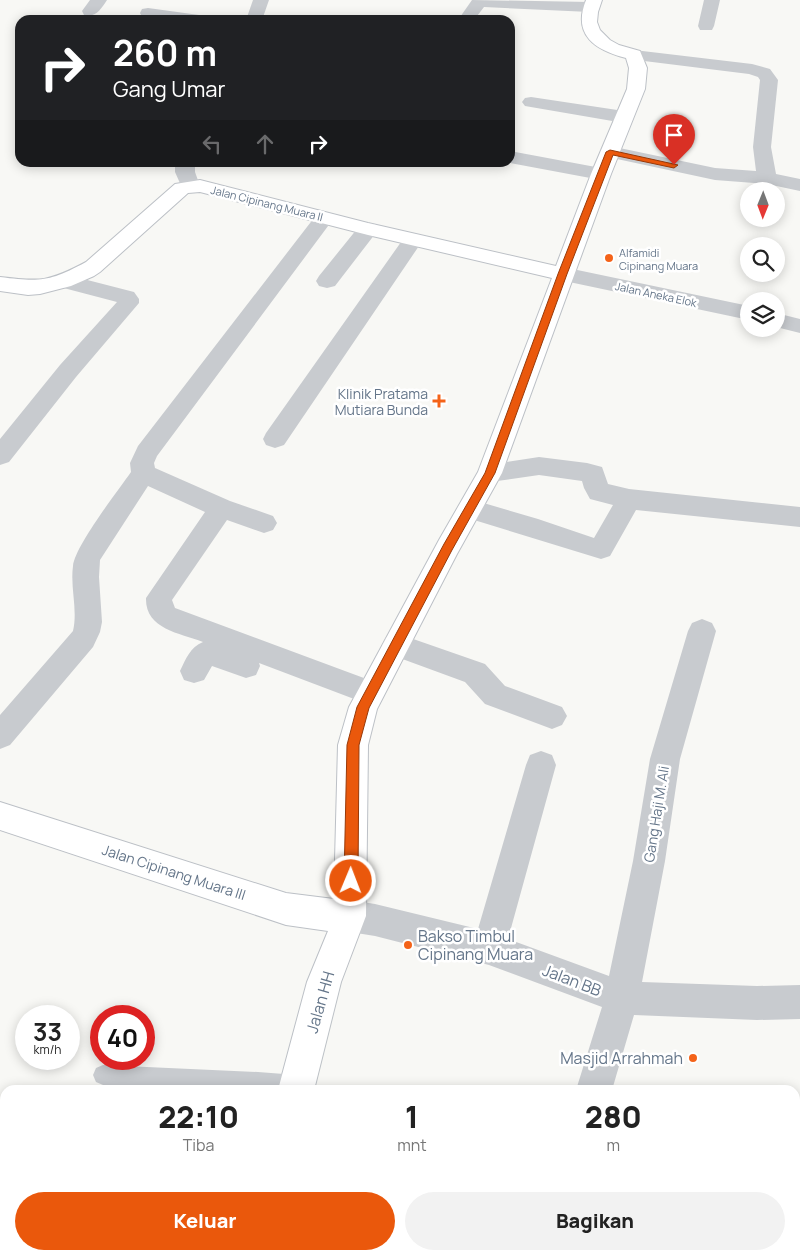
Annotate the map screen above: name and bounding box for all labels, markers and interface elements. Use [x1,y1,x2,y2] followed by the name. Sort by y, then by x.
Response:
[113,29,217,77] text: 260 m
[30,35,95,100] icon: right
[113,74,225,104] text: Gang Umar
[653,114,695,165] pin
[660,121,688,149] icon: arrive
[198,130,226,158] icon: left
[251,130,279,158] icon: ahead
[304,130,332,158] icon: right
[209,182,325,224] street label: Jalan Cipinang Muara II
[740,182,785,228] north arrow
[740,182,785,337] map controls
[740,237,785,282] button: search
[619,245,698,273] place label: Alfamidi Cipinang Muara
[603,252,615,264] marker: Alfamidi Cipinang Muara
[614,278,699,310] street label: Jalan Aneka Elok
[740,292,785,337] button: layers
[335,384,428,419] place label: Klinik Pratama Mutiara Bunda
[432,394,446,408] marker: Klinik Pratama Mutiara Bunda
[639,764,673,864] street label: Gang Haji M. Ali
[100,840,248,904] street label: Jalan Cipinang Muara III
[324,854,376,906] position arrow
[418,925,533,965] place label: Bakso Timbul Cipinang Muara
[402,939,414,951] marker: Bakso Timbul Cipinang Muara
[539,959,605,1001] street label: Jalan BB
[301,968,339,1036] street label: Jalan HH
[90,1005,155,1070] speed limit sign: 40
[33,1014,62,1049] text: 33
[34,1041,61,1058] text: km/h
[560,1047,683,1069] place label: Masjid Arrahmah
[687,1052,699,1064] marker: Masjid Arrahmah
[158,1096,239,1137] text: 22:10
[405,1096,419,1137] text: 1
[585,1096,642,1137] text: 280
[183,1134,214,1156] text: Tiba
[397,1134,427,1156] text: mnt
[607,1134,620,1156] text: m
[15,1192,395,1250] button: Keluar
[405,1192,785,1250] button: Bagikan

